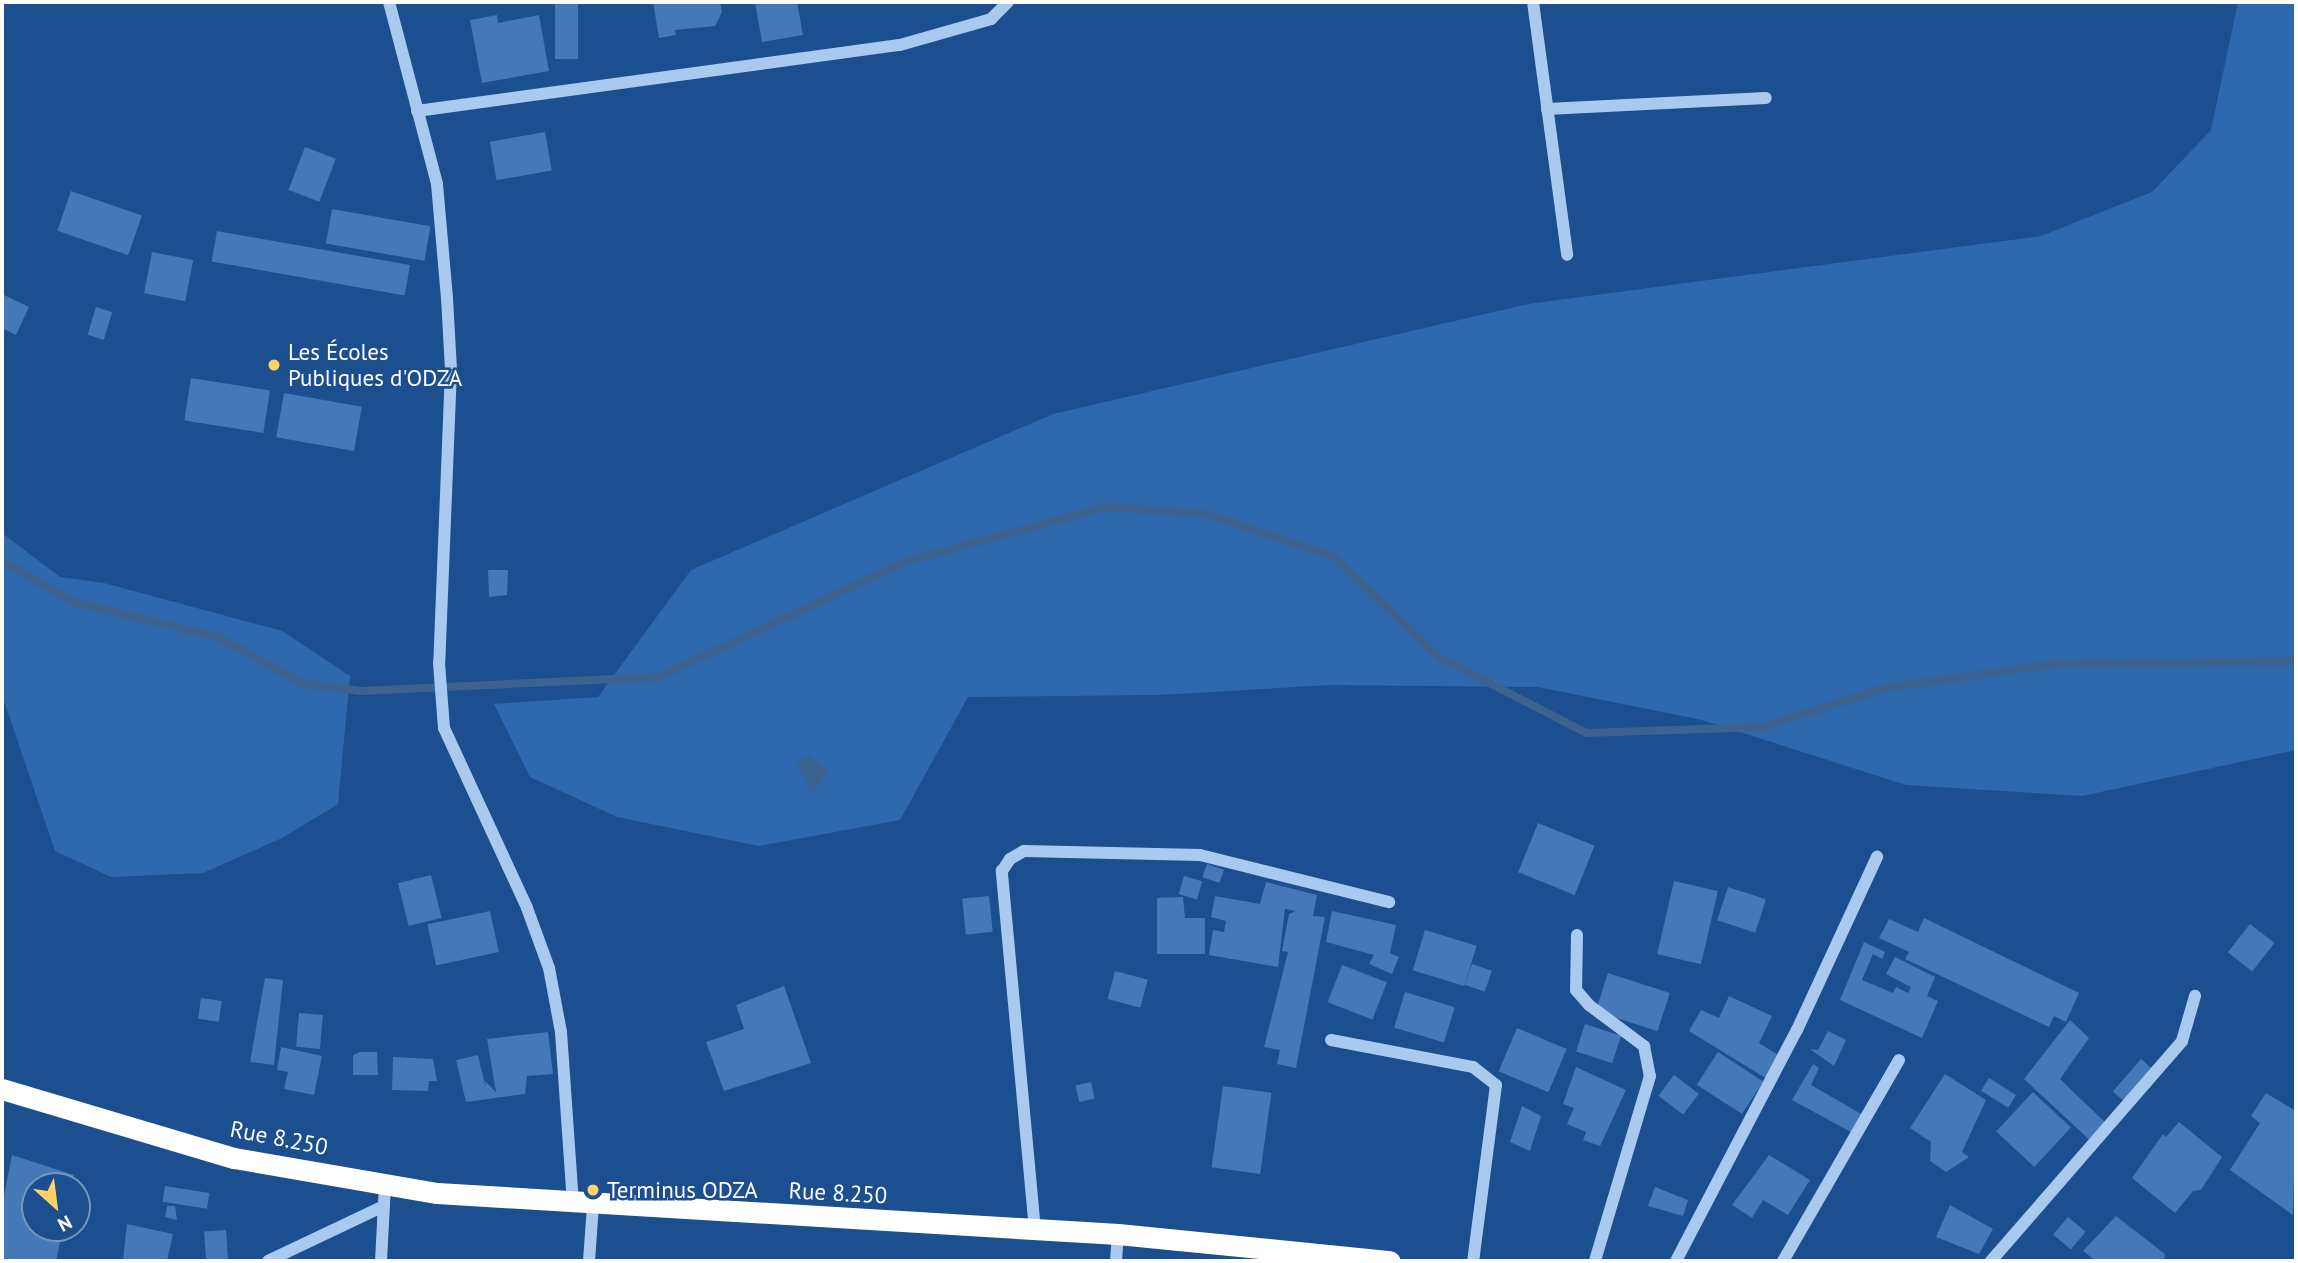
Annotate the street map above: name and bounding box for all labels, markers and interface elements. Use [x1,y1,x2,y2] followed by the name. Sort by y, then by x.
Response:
[288,338,462,392] place label: Les Écoles Publiques d'ODZA
[266,357,282,373] marker: Les Écoles Publiques d'ODZA
[228,1115,330,1161] street label: Rue 8.250
[21,1172,91,1242] north arrow
[607,1176,758,1204] place label: Terminus ODZA
[788,1177,888,1209] street label: Rue 8.250
[585,1182,601,1198] marker: Terminus ODZA
[54,1210,76,1237] text: N

